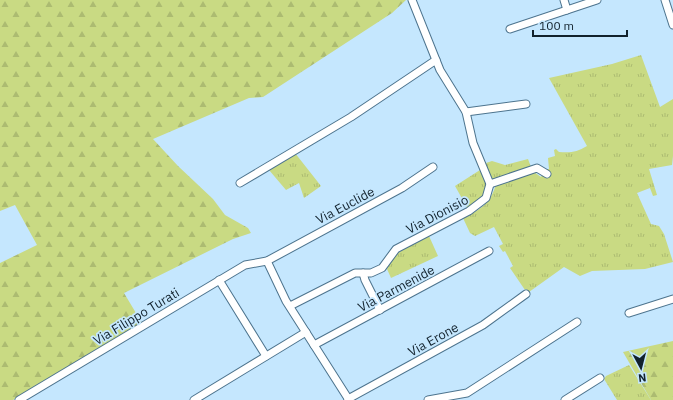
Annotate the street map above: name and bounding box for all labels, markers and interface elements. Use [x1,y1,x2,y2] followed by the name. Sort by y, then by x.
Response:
[533,12,627,38] scale bar
[539,18,574,33] text: 100 m
[313,183,378,228] street label: Via Euclide
[403,191,471,238] street label: Via Dionisio
[355,261,438,316] street label: Via Parmenide
[90,284,182,349] street label: Via Filippo Turati
[405,319,462,360] street label: Via Erone
[621,348,661,388] north arrow
[637,370,647,385] text: N

